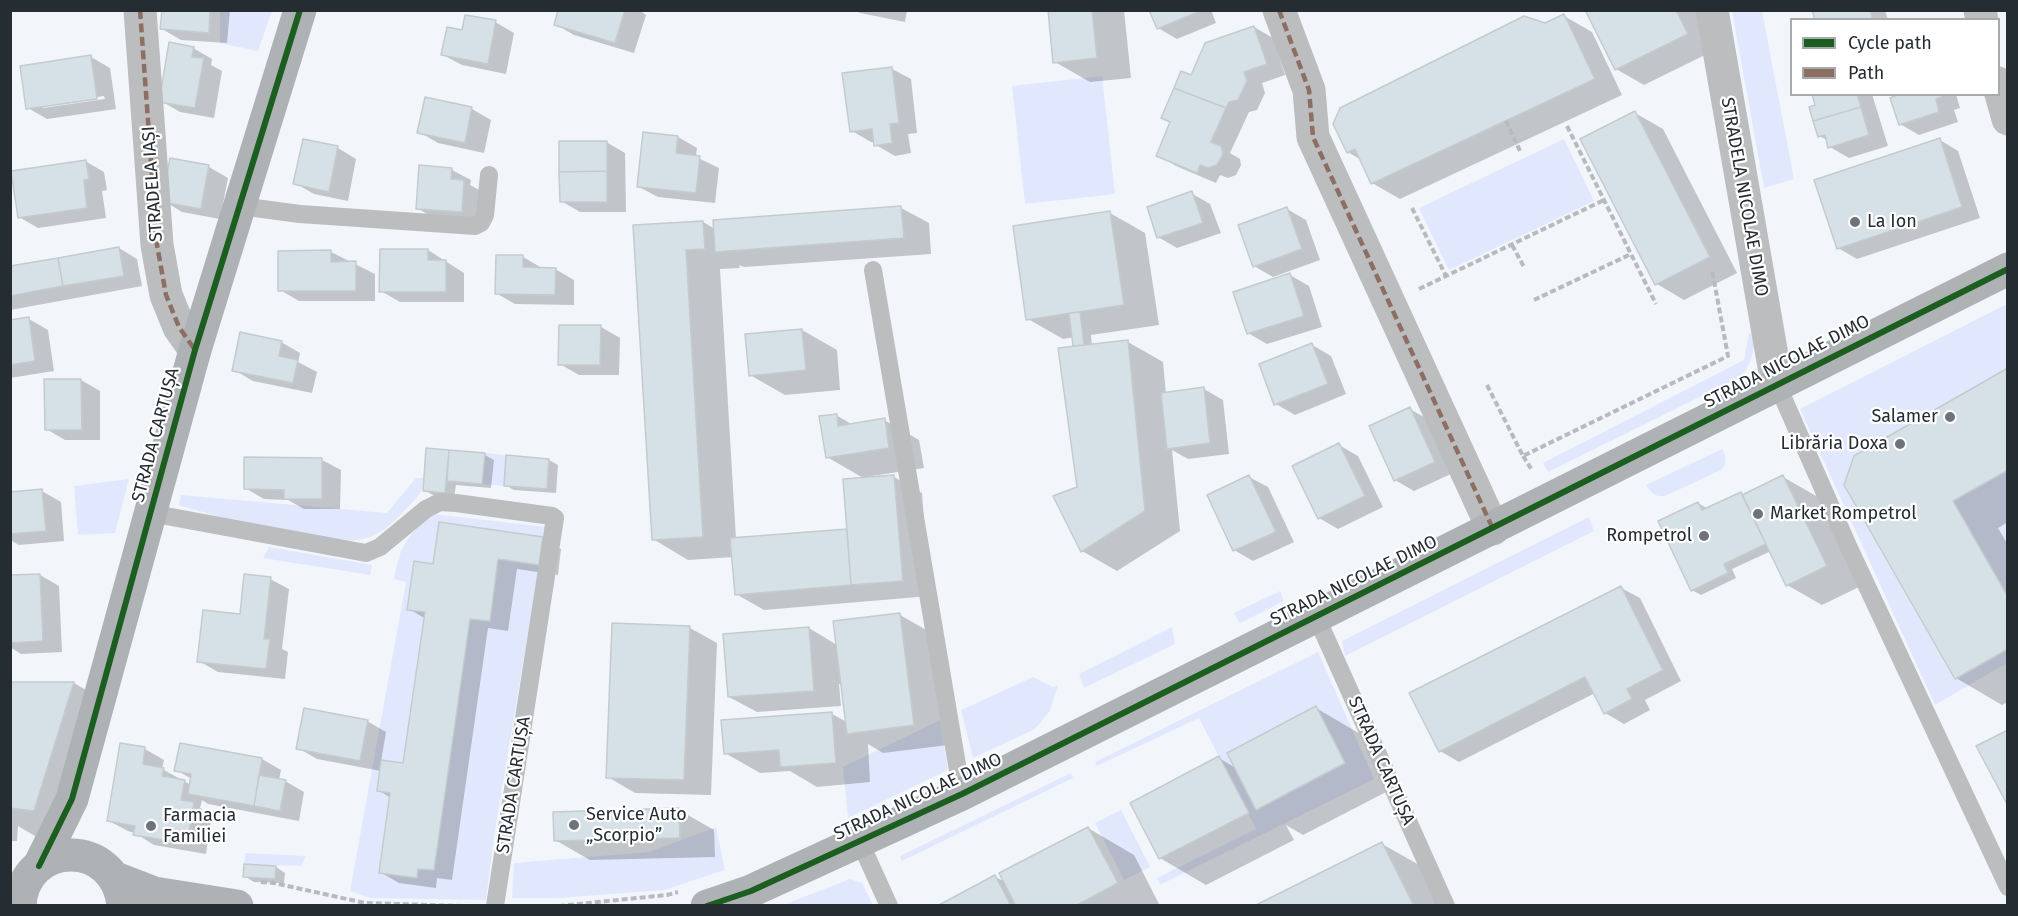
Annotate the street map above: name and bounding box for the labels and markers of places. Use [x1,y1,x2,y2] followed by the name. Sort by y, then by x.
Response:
[1867,211,1917,233] place label: La Ion
[1848,215,1862,229] marker: La Ion
[1871,406,1938,428] place label: Salamer
[1943,410,1957,424] marker: Salamer
[1780,433,1888,455] place label: Librăria Doxa
[1893,437,1907,451] marker: Librăria Doxa
[1770,503,1917,525] place label: Market Rompetrol
[1751,507,1765,521] marker: Market Rompetrol
[1606,525,1692,547] place label: Rompetrol
[1697,529,1711,543] marker: Rompetrol
[586,804,687,846] place label: Service Auto „Scorpio”
[163,805,236,848] place label: Farmacia Familiei
[567,818,581,832] marker: Service Auto „Scorpio”
[144,819,158,833] marker: Farmacia Familiei

